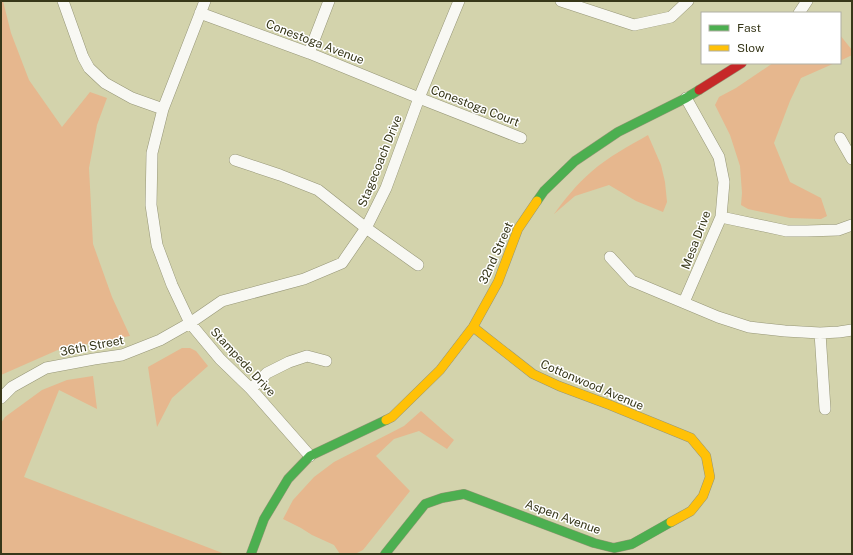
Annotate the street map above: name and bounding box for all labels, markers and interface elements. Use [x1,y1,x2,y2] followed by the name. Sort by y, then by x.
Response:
[701,12,841,64] legend
[264,17,366,67] street label: Conestoga Avenue
[737,21,762,35] text: Fast
[737,41,765,55] text: Slow
[429,83,522,129] street label: Conestoga Court
[355,113,405,209] street label: Stagecoach Drive
[678,209,714,271] street label: Mesa Drive
[476,219,516,286] street label: 32nd Street
[208,325,279,399] street label: Stampede Drive
[59,333,125,359] street label: 36th Street
[538,357,646,413] street label: Cottonwood Avenue
[523,497,603,537] street label: Aspen Avenue

